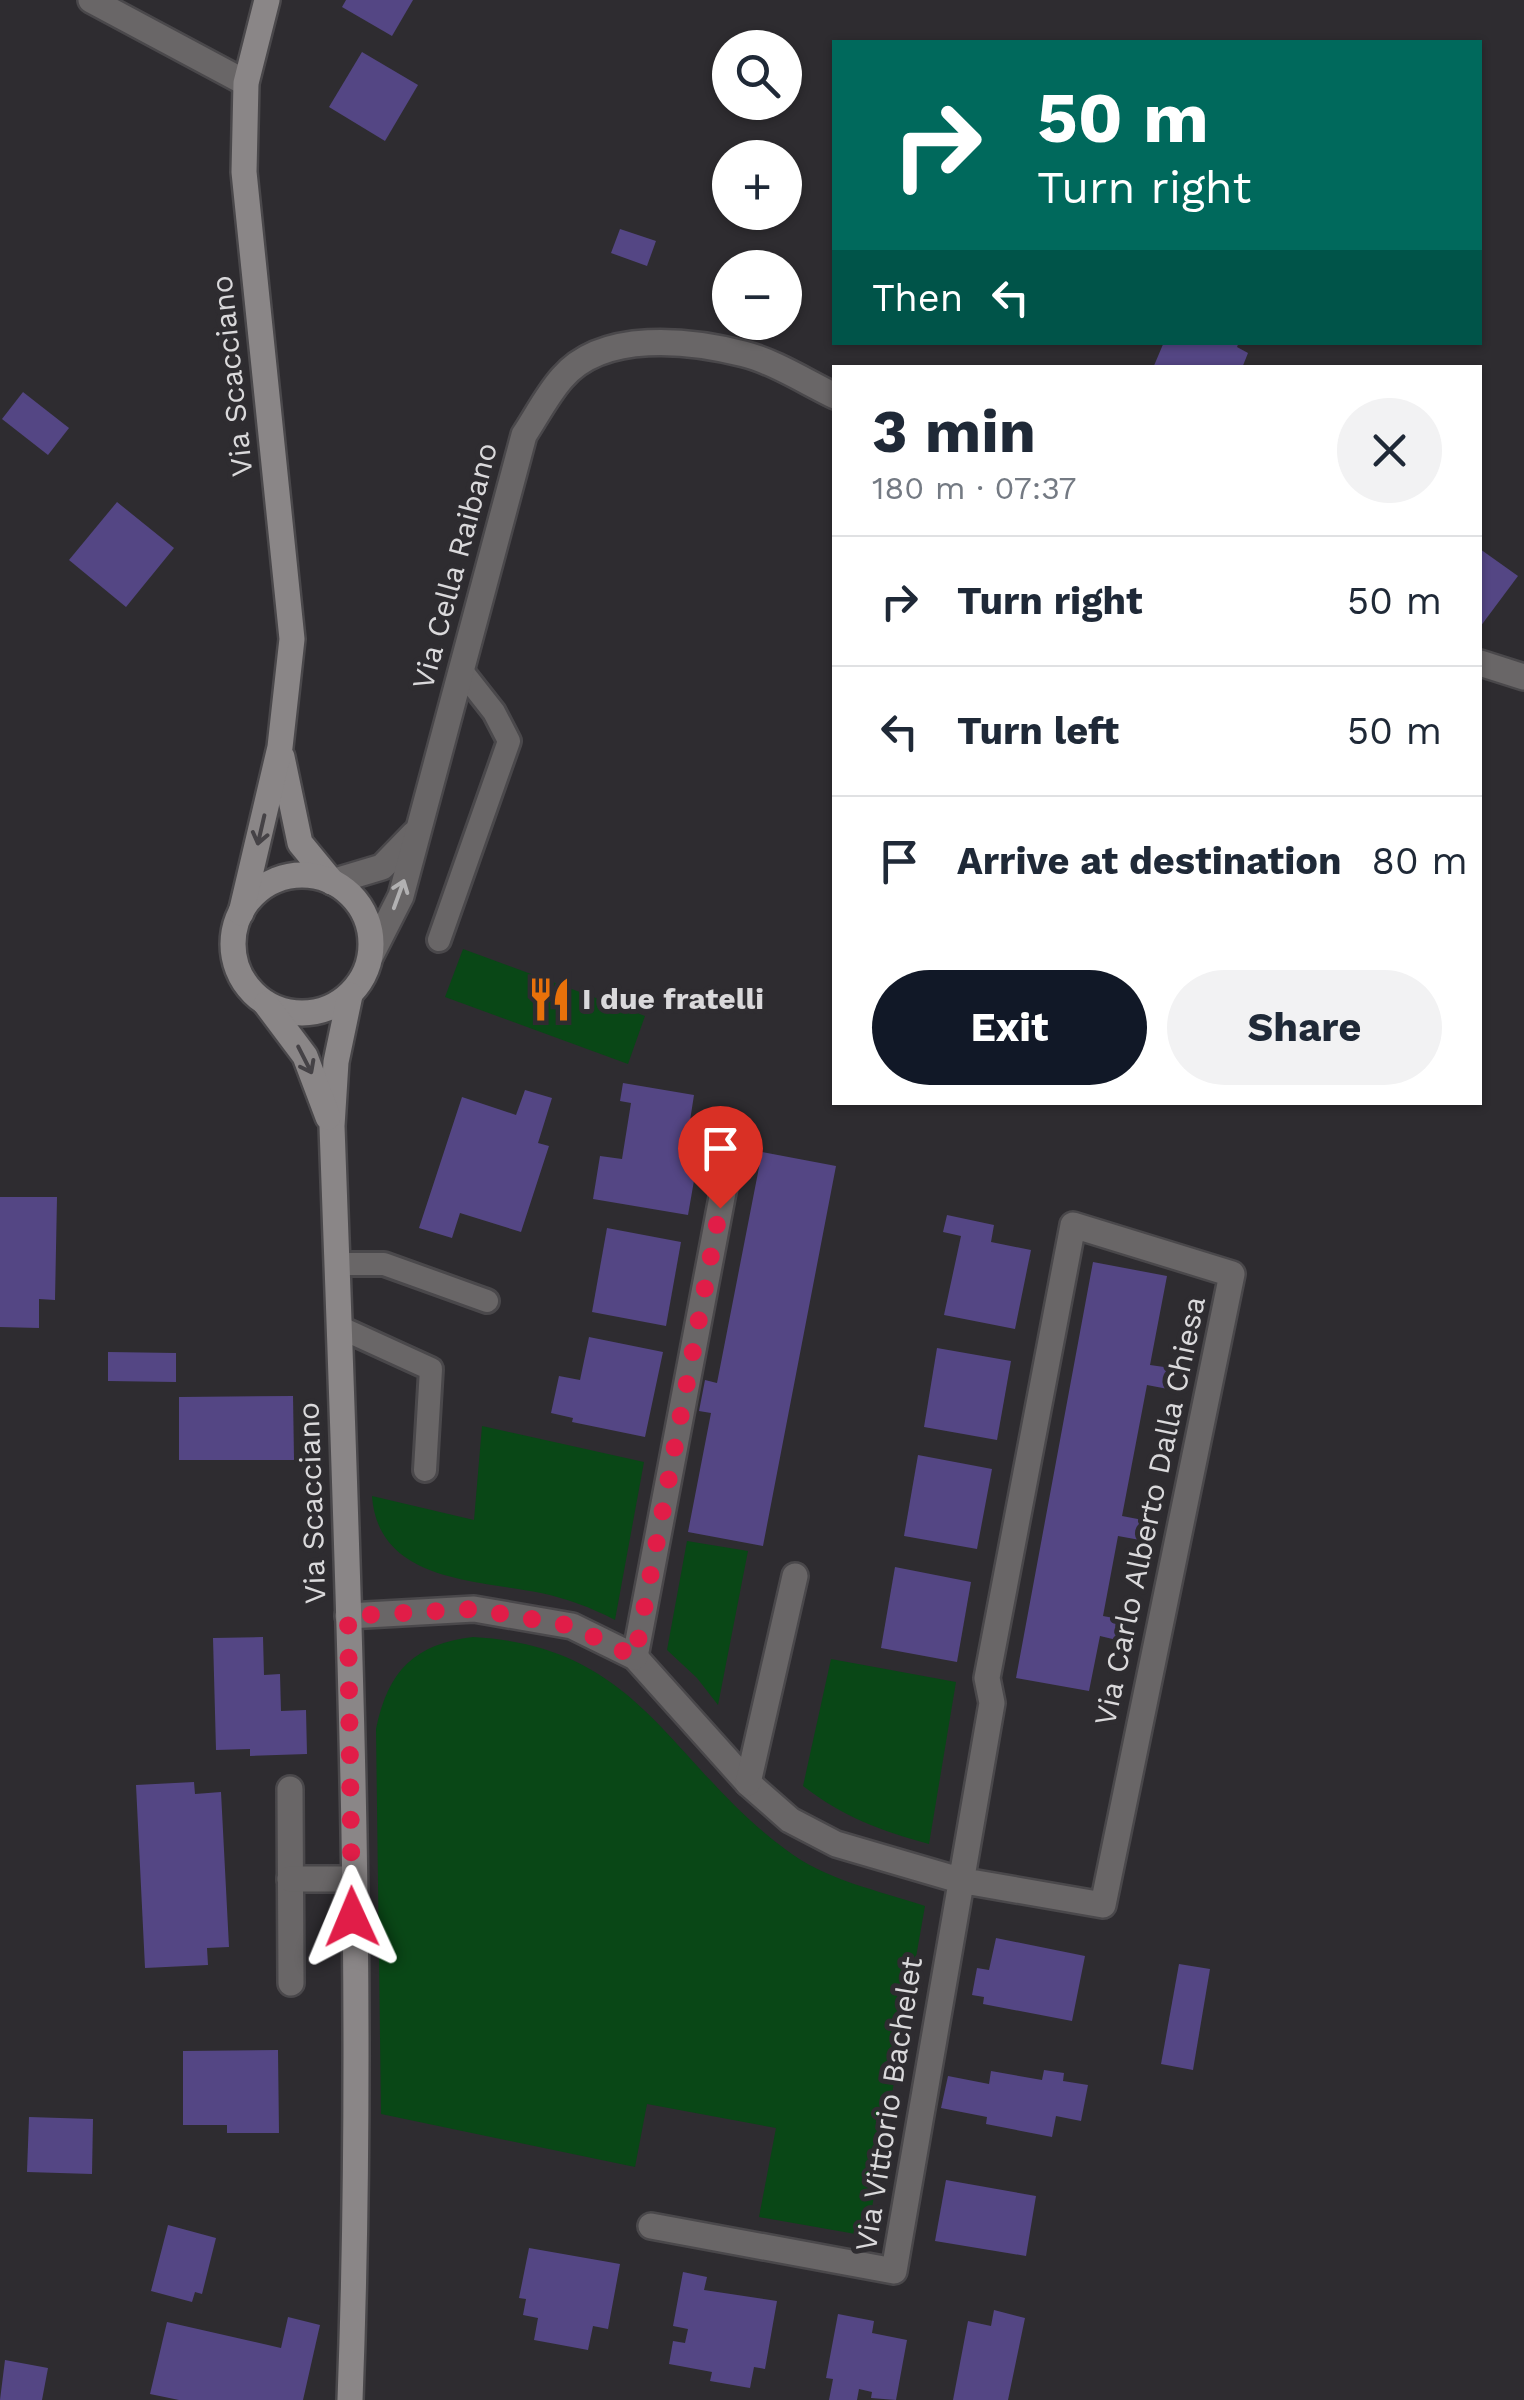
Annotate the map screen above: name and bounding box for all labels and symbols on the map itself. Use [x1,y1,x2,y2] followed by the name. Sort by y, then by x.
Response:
[204,274,259,478] street label: Via Scacciano
[405,439,504,693] street label: Via Cella Raibano
[251,813,269,845] one-way arrow
[391,880,409,911] one-way arrow
[525,975,573,1023] restaurant icon: I due fratelli
[582,981,764,1016] place label: I due fratelli
[296,1045,315,1075] one-way arrow
[678,1106,763,1209] pin
[1087,1293,1212,1729] street label: Via Carlo Alberto Dalla Chiesa
[290,1401,333,1605] street label: Via Scacciano
[300,1865,404,1969] position arrow
[848,1954,929,2254] street label: Via Vittorio Bachelet

